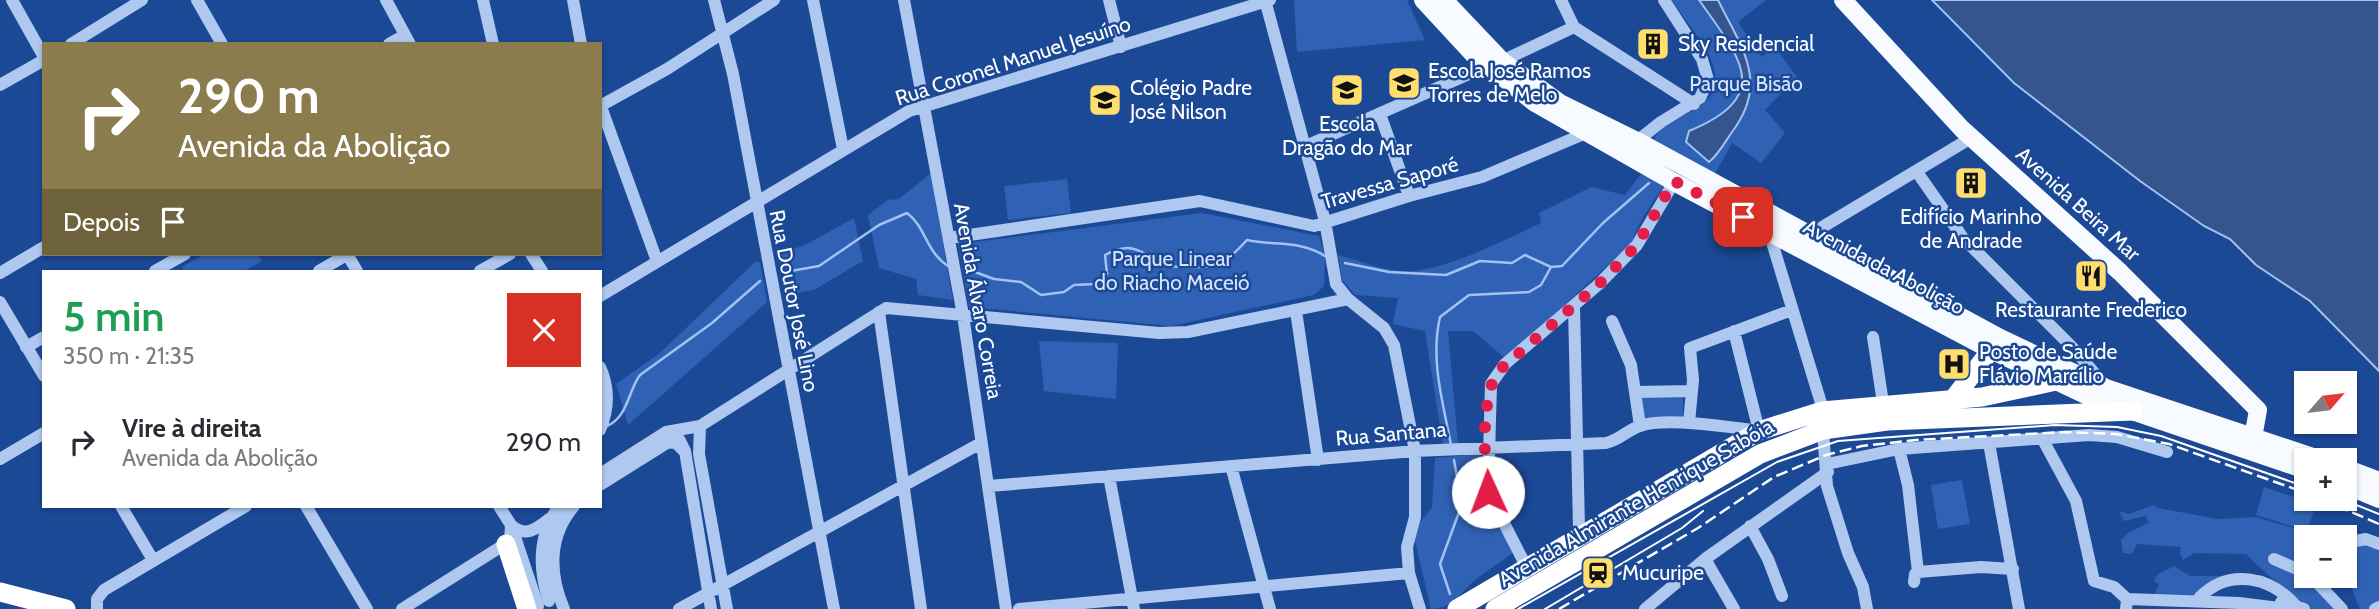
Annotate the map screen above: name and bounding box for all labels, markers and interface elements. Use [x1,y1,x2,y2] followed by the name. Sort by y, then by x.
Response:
[892,11,1134,110] street label: Rua Coronel Manuel Jesuíno
[1634,25,1672,63] building icon: Sky Residencial
[1678,31,1814,56] place label: Sky Residencial
[1428,58,1591,107] place label: Escola José Ramos Torres de Melo
[1385,64,1423,102] school or university icon: Escola José Ramos Torres de Melo
[178,66,320,125] text: 290 m
[63,70,154,161] icon: right
[1328,71,1366,109] school or university icon: Escola Dragão do Mar
[1689,71,1803,96] park label: Parque Bisão
[1129,75,1252,124] place label: Colégio Padre José Nilson
[1086,81,1124,119] school or university icon: Colégio Padre José Nilson
[1282,111,1412,160] place label: Escola Dragão do Mar
[178,126,451,165] text: Avenida da Abolição
[2011,141,2146,266] street label: Avenida Beira Mar
[1318,151,1461,214] street label: Travessa Saporé
[1952,164,1990,202] building icon: Edifício Marinho de Andrade
[1713,187,1773,247] pin
[1724,198,1762,236] icon: arrive
[949,201,1008,401] street label: Avenida Álvaro Correia
[154,203,192,241] icon: arrive
[1900,204,2042,253] place label: Edifício Marinho de Andrade
[63,206,140,238] text: Depois
[765,208,824,394] street label: Rua Doutor José Lino
[1799,214,1969,320] street label: Avenida da Abolição
[1094,246,1250,295] park label: Parque Linear do Riacho Maceió
[2072,257,2110,295] restaurant icon: Restaurante Frederico
[63,290,165,342] text: 5 min
[507,293,581,367] button: close
[1995,297,2187,322] place label: Restaurante Frederico
[1979,339,2117,388] place label: Posto de Saúde Flávio Marcílio
[63,342,194,370] text: 350 m · 21:35
[1935,345,1973,383] hospital icon: Posto de Saúde Flávio Marcílio
[2294,371,2357,434] north arrow
[2294,371,2357,588] map controls
[122,412,262,444] text: Vire à direita
[1494,413,1778,592] street label: Avenida Almirante Henrique Sabóia
[1335,416,1447,451] street label: Rua Santana
[63,423,101,461] icon: right
[506,426,581,458] text: 290 m
[122,444,318,472] text: Avenida da Abolição
[2294,448,2357,511] button: +
[1451,455,1525,529] position arrow
[2294,525,2357,588] button: −
[1579,554,1617,592] station icon: Mucuripe
[1622,560,1704,585] place label: Mucuripe

